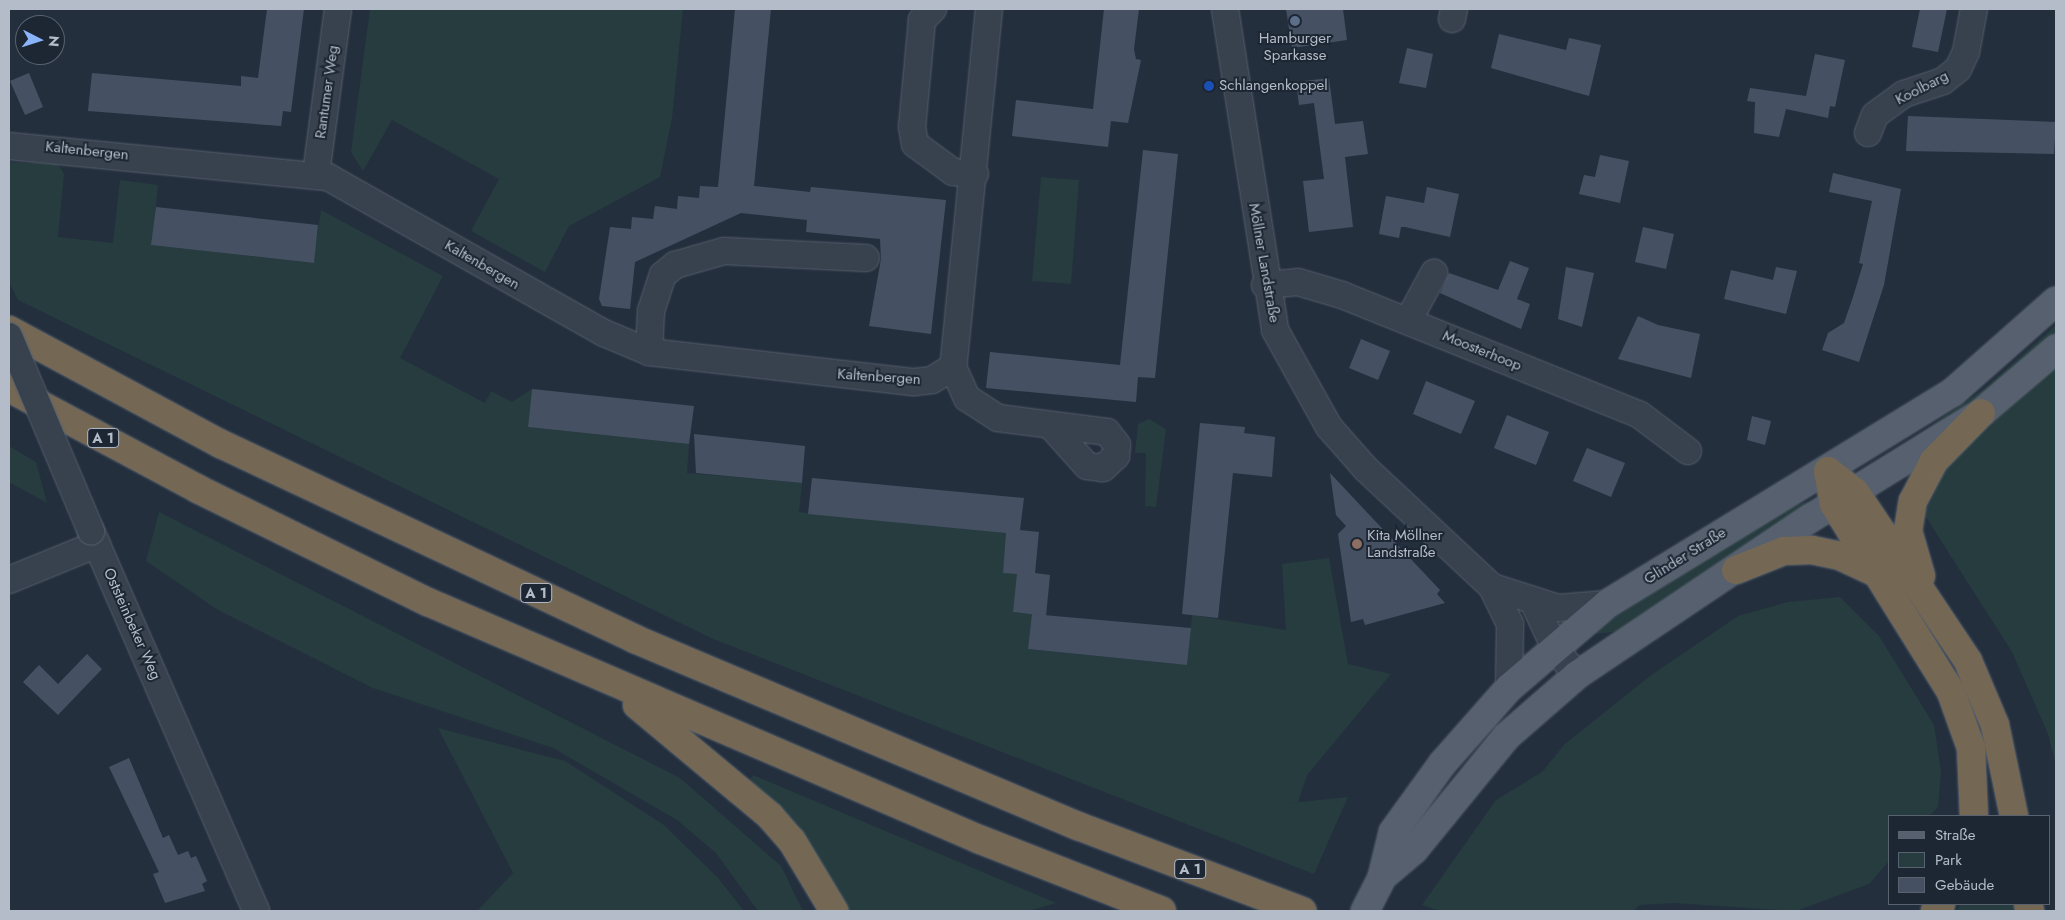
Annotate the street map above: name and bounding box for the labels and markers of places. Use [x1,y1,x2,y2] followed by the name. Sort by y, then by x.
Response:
[1289,15,1301,27] marker: Hamburger Sparkasse
[1259,29,1331,64] place label: Hamburger Sparkasse
[1219,77,1328,95] place label: Schlangenkoppel
[1203,80,1215,92] marker: Schlangenkoppel
[1367,526,1443,561] place label: Kita Möllner Landstraße
[1351,538,1363,550] marker: Kita Möllner Landstraße

